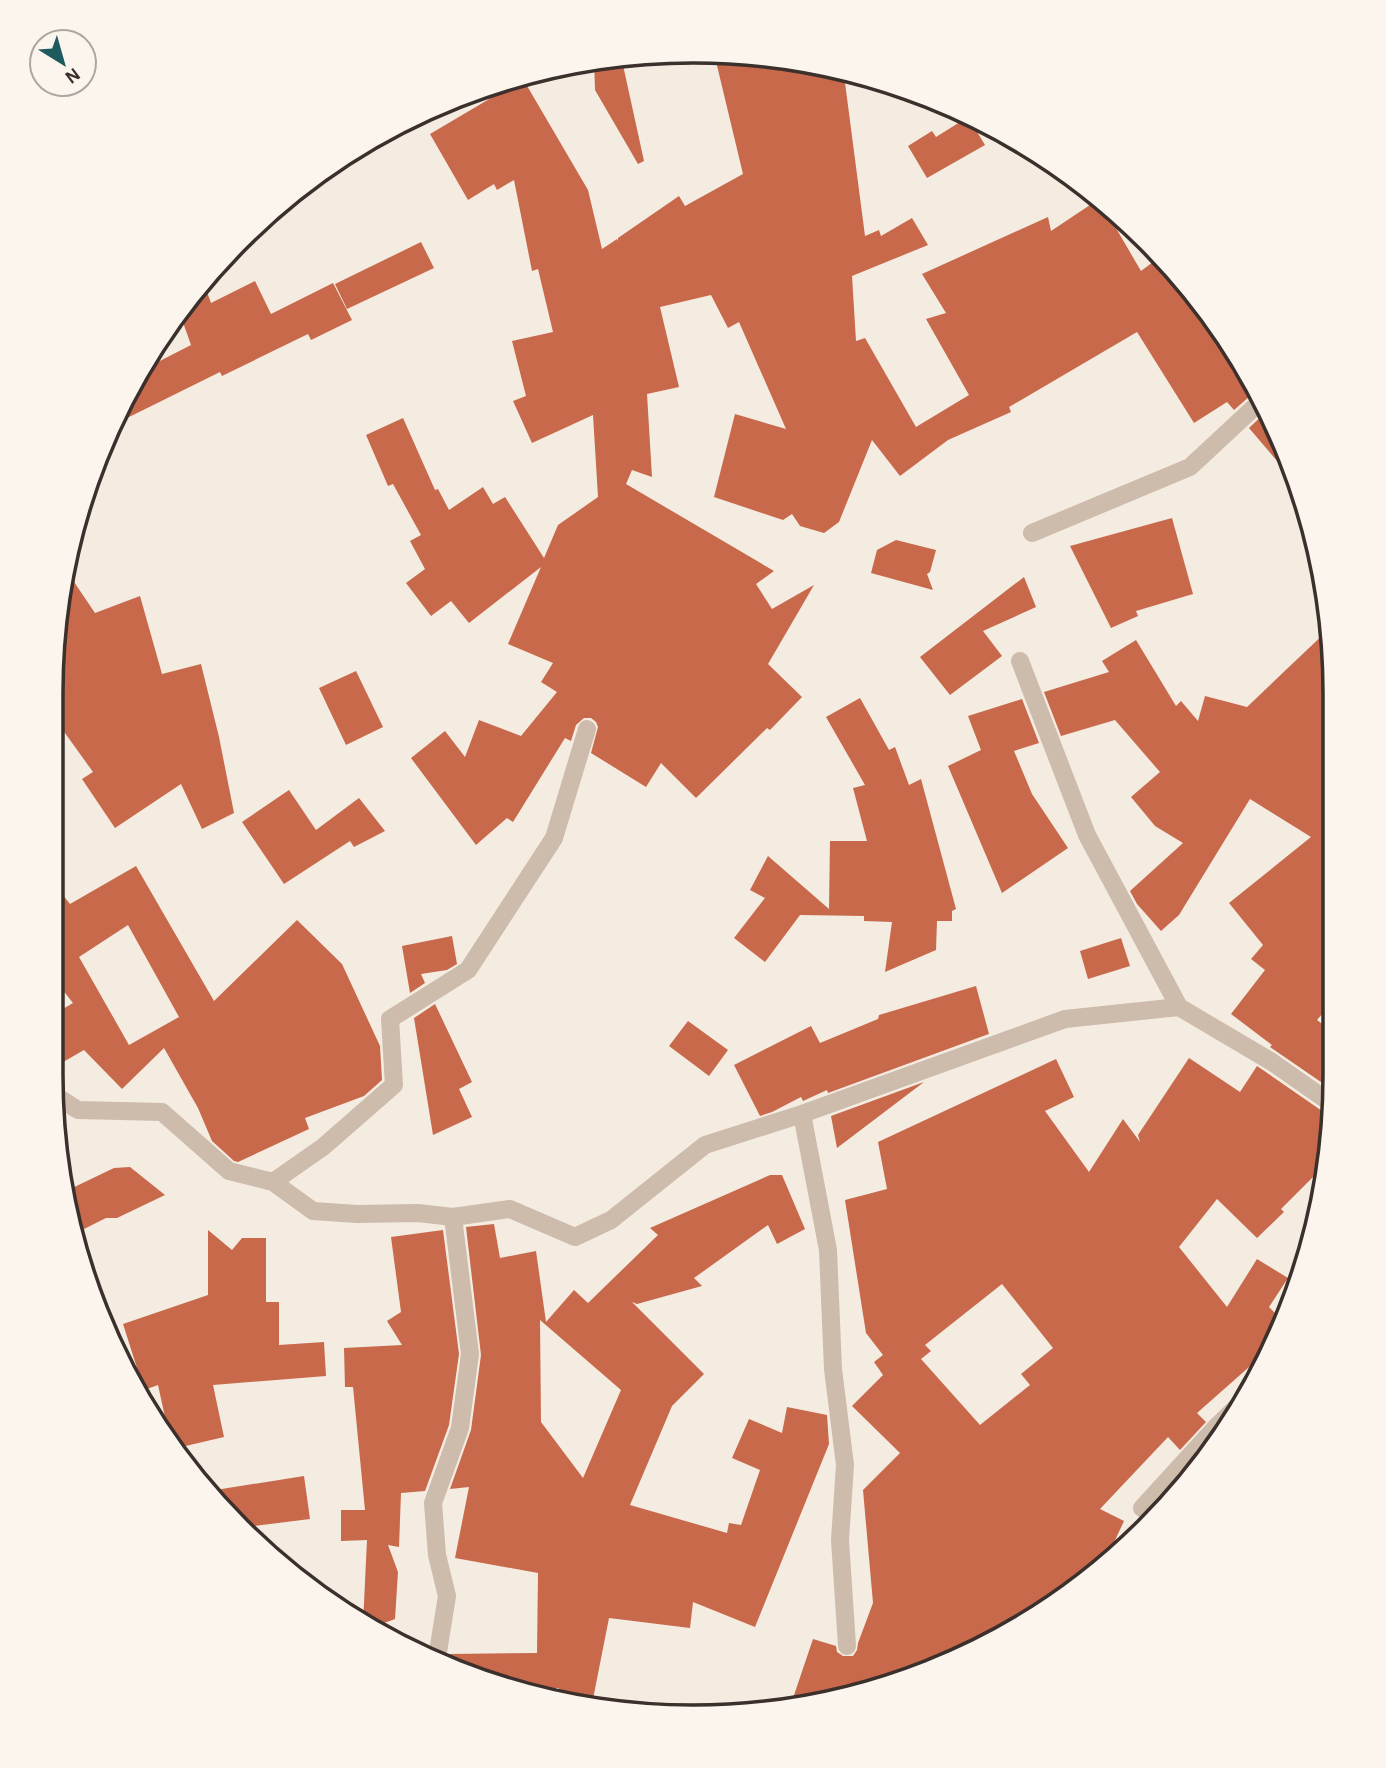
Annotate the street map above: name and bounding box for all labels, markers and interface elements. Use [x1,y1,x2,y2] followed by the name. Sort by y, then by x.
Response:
[28,28,98,98] north arrow
[61,64,83,87] text: N

